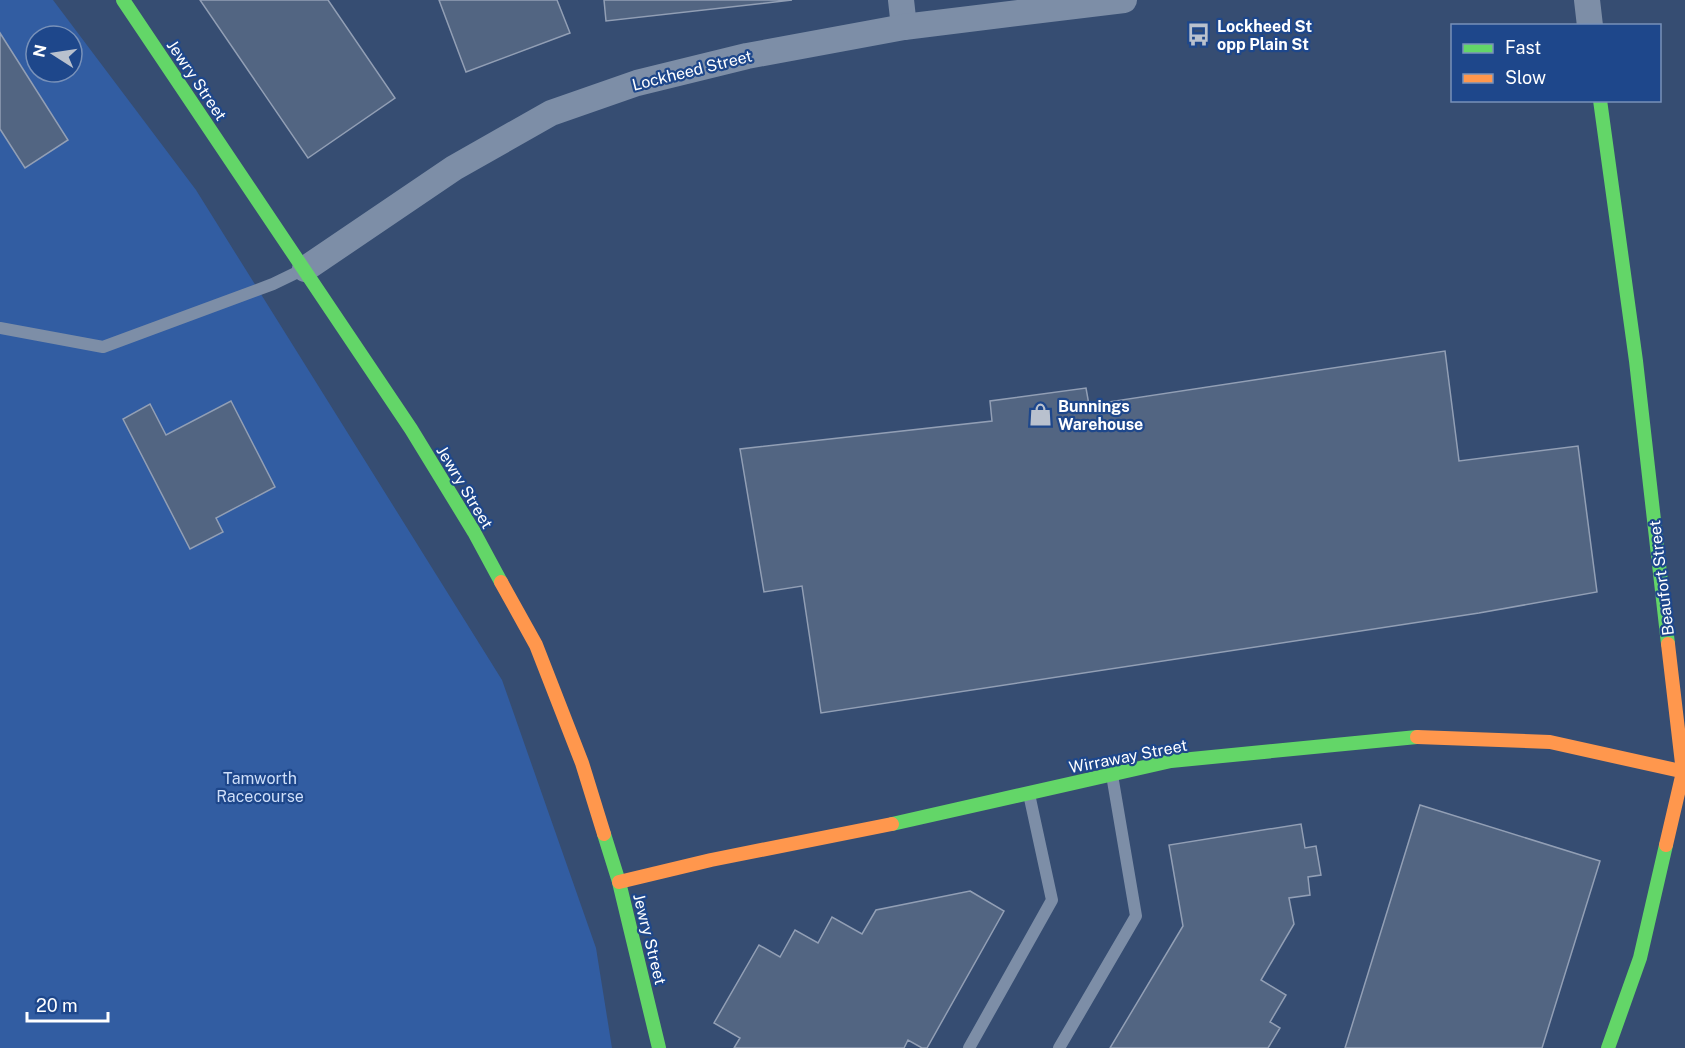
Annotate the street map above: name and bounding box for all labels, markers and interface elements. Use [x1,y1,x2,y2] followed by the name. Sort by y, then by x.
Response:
[1217,17,1312,54] place label: Lockheed St opp Plain St
[1186,22,1212,48] bus stop icon: Lockheed St opp Plain St
[24,24,84,84] north arrow
[1451,24,1661,102] legend
[163,36,231,124] street label: Jewry Street
[1505,37,1541,58] text: Fast
[29,43,50,59] text: N
[630,46,754,95] street label: Lockheed Street
[1505,67,1546,88] text: Slow
[1058,397,1143,434] place label: Bunnings Warehouse
[1027,402,1053,428] shop icon: Bunnings Warehouse
[432,442,497,532] street label: Jewry Street
[1645,519,1678,637] street label: Beaufort Street
[1067,736,1189,777] street label: Wirraway Street
[216,769,304,806] park label: Tamworth Racecourse
[629,892,670,987] street label: Jewry Street
[27,985,108,1023] scale bar
[36,995,78,1016] text: 20 m

